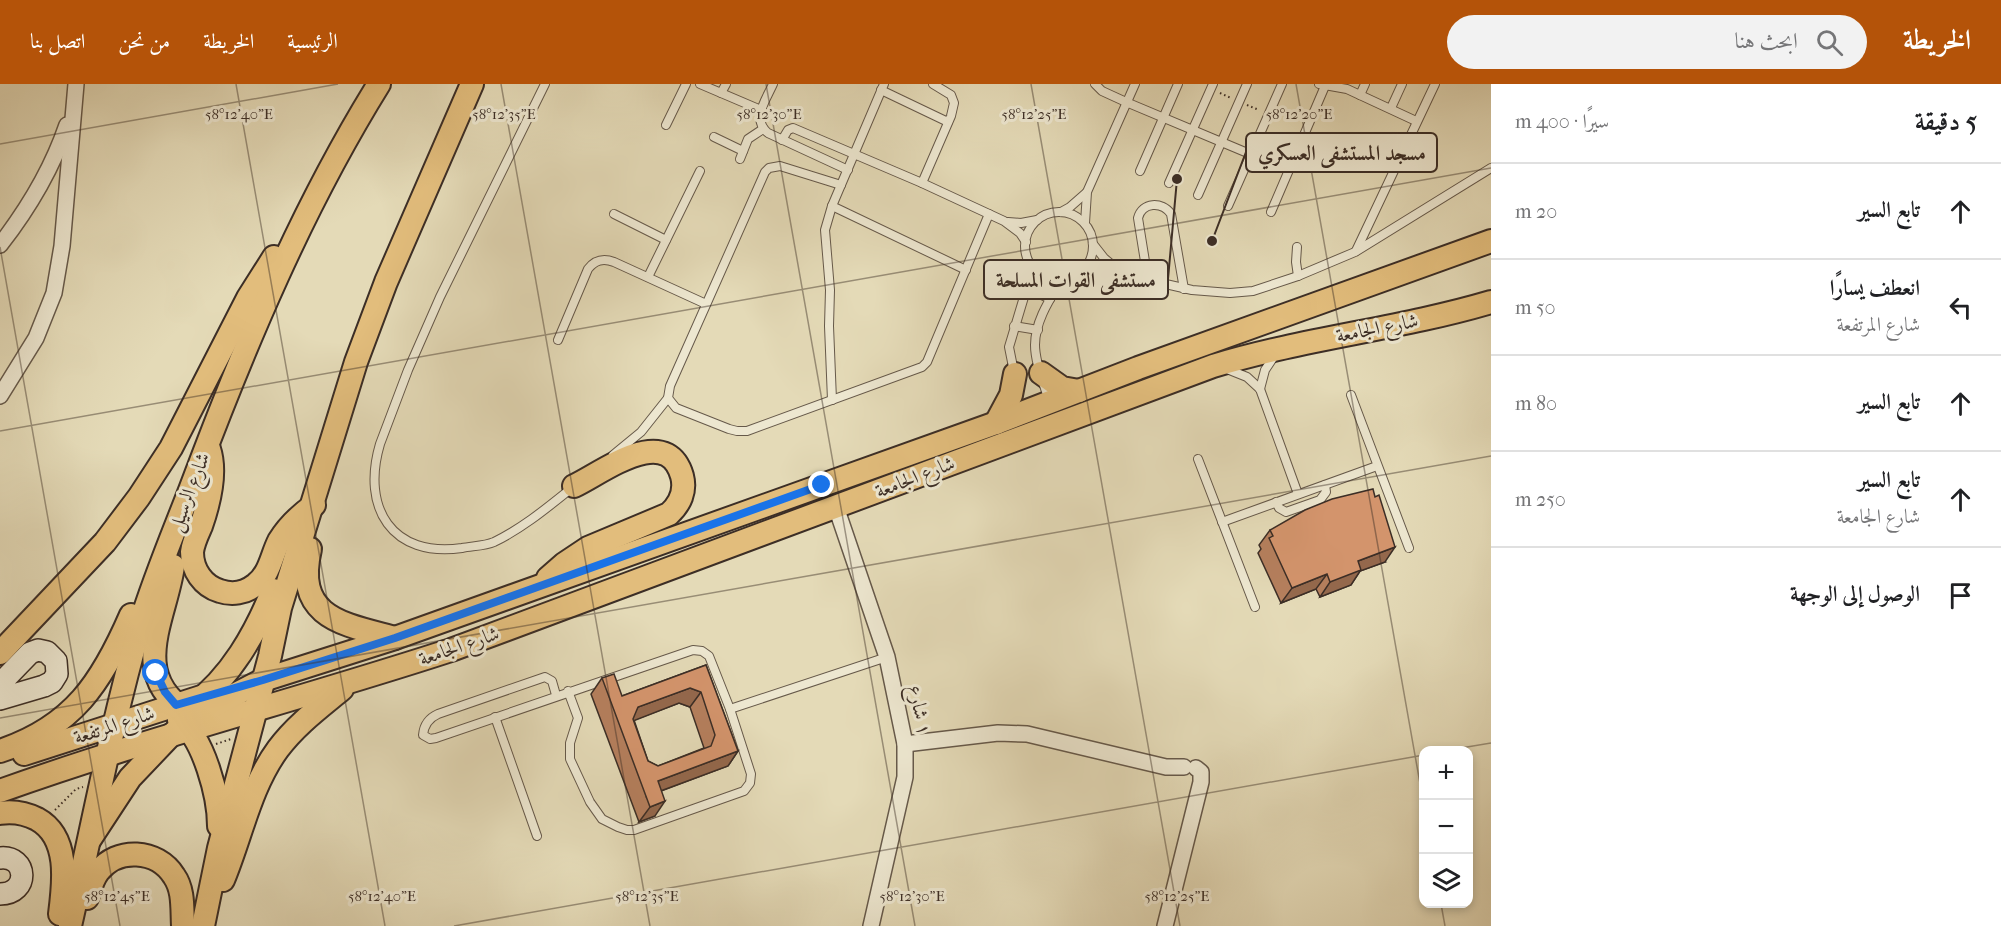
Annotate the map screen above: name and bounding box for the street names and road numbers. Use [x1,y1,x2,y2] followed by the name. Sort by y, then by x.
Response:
[1334,309,1421,353] street label: شارع الجامعة
[163,449,220,537] street label: شارع الرسيل
[872,451,960,508] street label: شارع الجامعة
[416,622,504,676] street label: شارع الجامعة
[898,683,936,738] street label: ١ شارع
[71,701,159,755] street label: شارع المرتفعة

